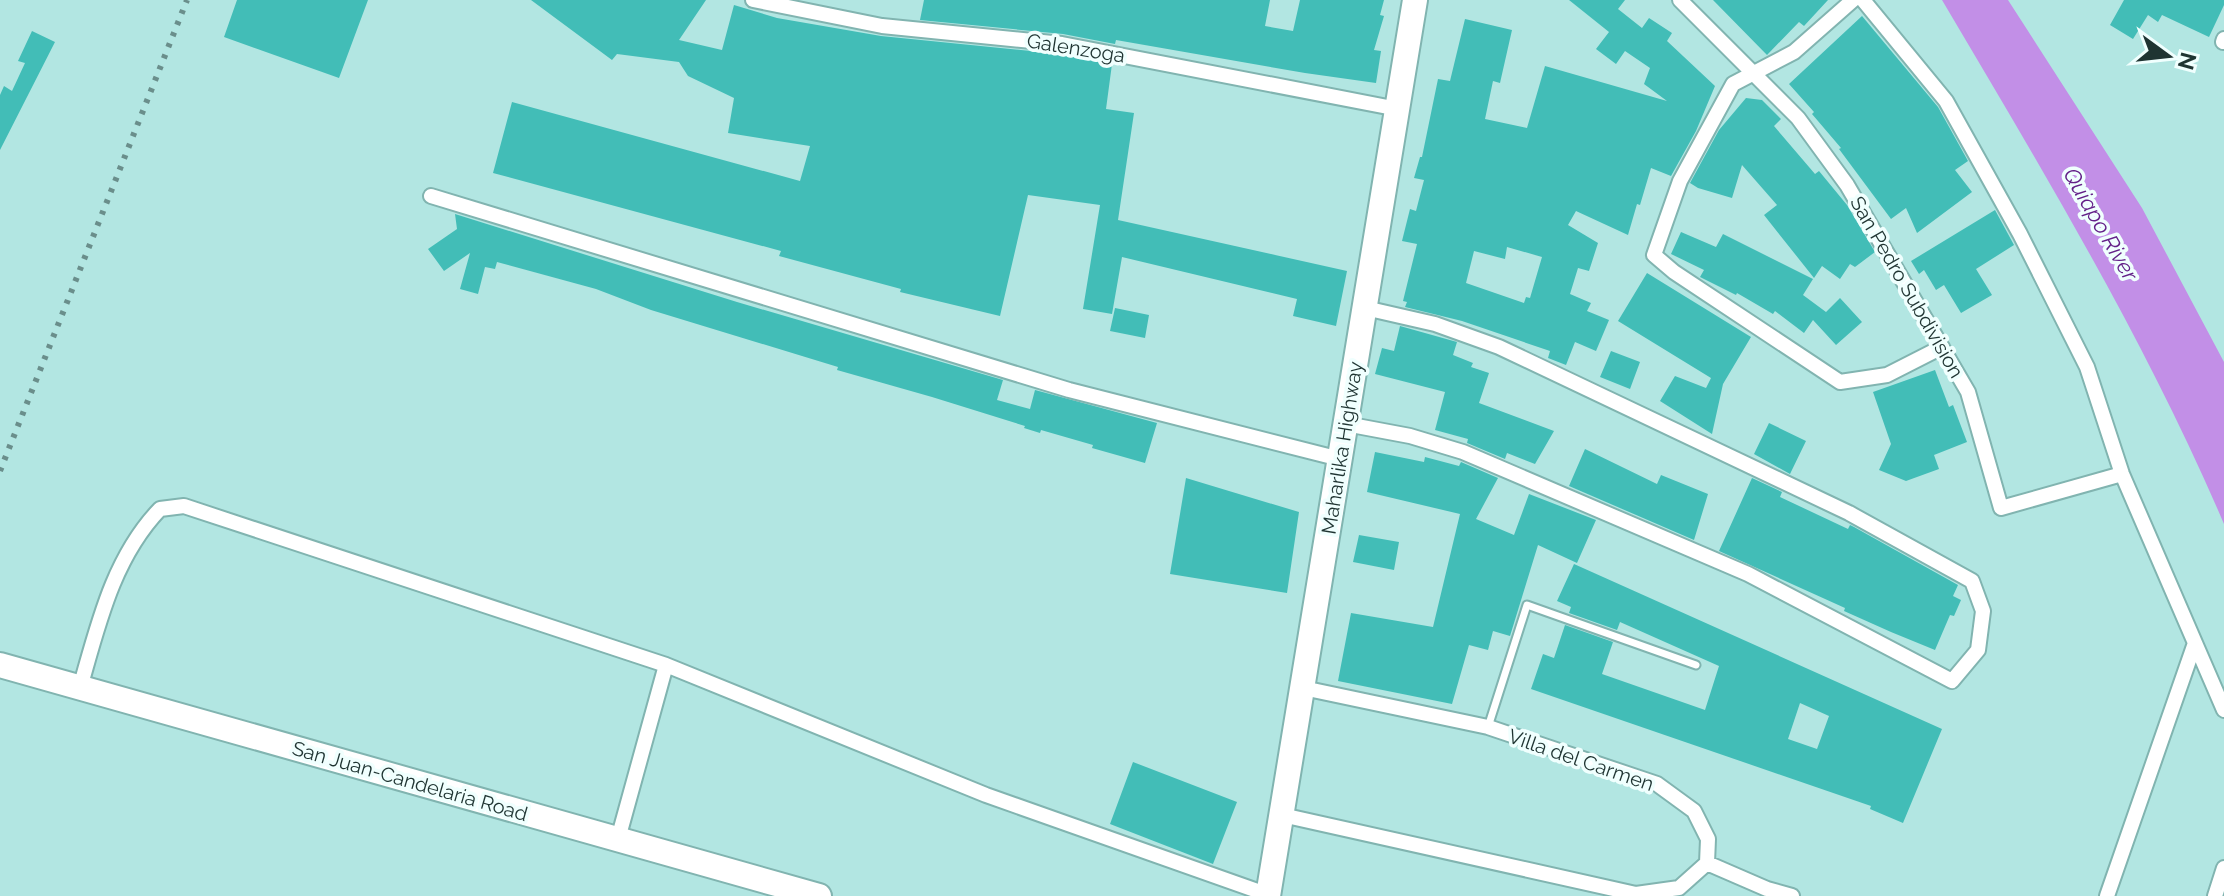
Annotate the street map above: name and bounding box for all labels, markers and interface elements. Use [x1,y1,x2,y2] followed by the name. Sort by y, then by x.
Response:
[2128,16,2208,96] north arrow
[1025,28,1127,68] street label: Galenzoga
[2173,50,2202,73] text: N
[2058,163,2144,286] water label: Quiapo River
[1845,192,1969,382] street label: San Pedro Subdivision
[1316,360,1368,536] street label: Maharlika Highway
[1505,724,1657,796] street label: Villa del Carmen
[290,736,530,826] street label: San Juan-Candelaria Road

